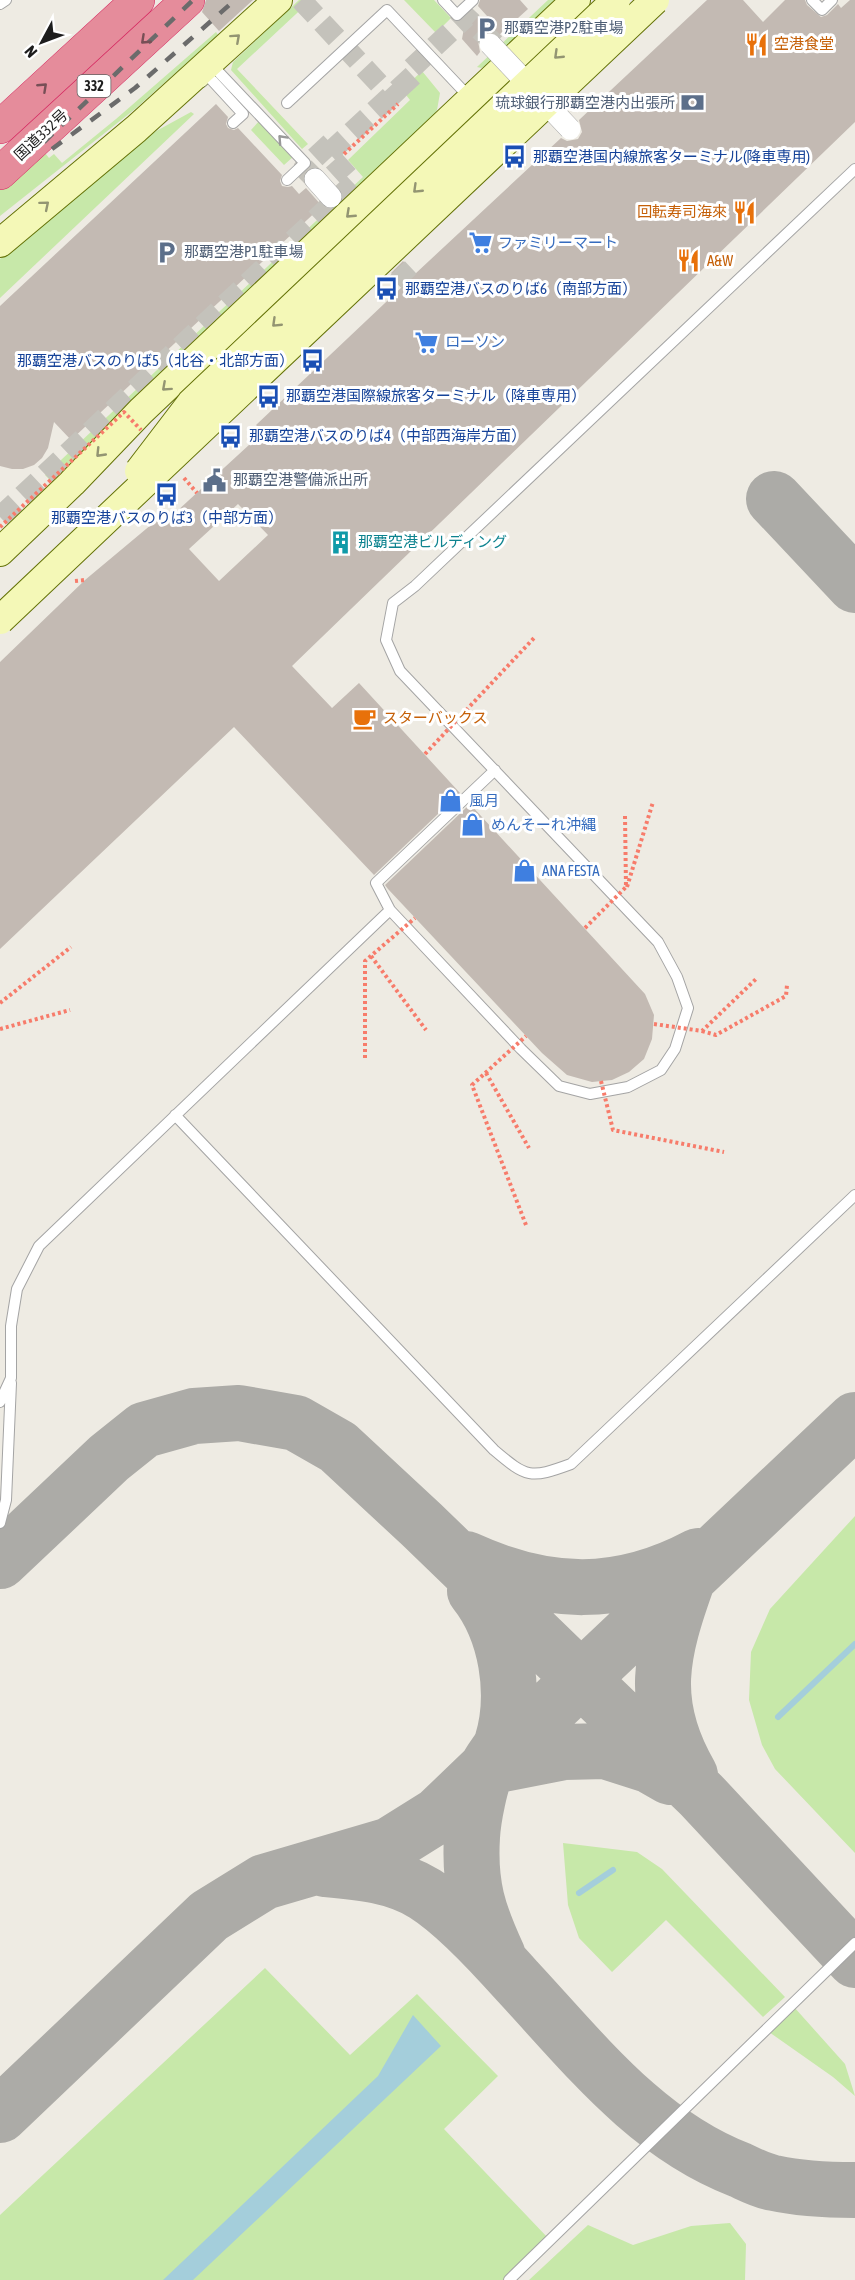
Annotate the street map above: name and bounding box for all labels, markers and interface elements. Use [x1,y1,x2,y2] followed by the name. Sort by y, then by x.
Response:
[12,12,72,72] north arrow
[473,15,499,41] parking icon: 那覇空港P2駐車場
[504,19,623,36] place label: 那覇空港P2駐車場
[743,31,769,57] restaurant icon: 空港食堂
[141,32,152,43] one-way arrow
[229,34,240,45] one-way arrow
[774,35,834,52] place label: 空港食堂
[21,42,41,61] text: N
[555,48,565,59] one-way arrow
[78,75,110,97] road number: 332
[36,84,47,95] one-way arrow
[680,90,706,116] bank icon: 琉球銀行那覇空港内出張所
[495,94,675,111] place label: 琉球銀行那覇空港内出張所
[11,106,71,163] street label: 国道332号
[279,135,290,146] one-way arrow
[502,144,528,170] bus stop icon: 那覇空港国内線旅客ターミナル(降車専用)
[533,148,810,165] place label: 那覇空港国内線旅客ターミナル(降車専用)
[413,182,424,193] one-way arrow
[732,199,758,225] restaurant icon: 回転寿司海來
[38,202,49,213] one-way arrow
[637,203,727,220] place label: 回転寿司海來
[347,207,357,218] one-way arrow
[467,230,493,256] supermarket icon: ファミリーマート
[498,234,618,251] place label: ファミリーマート
[153,239,179,265] parking icon: 那覇空港P1駐車場
[184,243,303,260] place label: 那覇空港P1駐車場
[676,248,702,274] restaurant icon: A&W
[707,252,733,269] place label: A&W
[374,276,400,302] bus stop icon: 那覇空港バスのりば6（南部方面）
[405,280,637,297] place label: 那覇空港バスのりば6（南部方面）
[272,316,282,327] one-way arrow
[414,329,440,355] supermarket icon: ローソン
[445,333,505,350] place label: ローソン
[299,348,325,374] bus stop icon: 那覇空港バスのりば5（北谷・北部方面）
[17,352,294,369] place label: 那覇空港バスのりば5（北谷・北部方面）
[163,380,174,391] one-way arrow
[255,383,281,409] bus stop icon: 那覇空港国際線旅客ターミナル（降車専用）
[286,387,586,404] place label: 那覇空港国際線旅客ターミナル（降車専用）
[218,423,244,449] bus stop icon: 那覇空港バスのりば4（中部西海岸方面）
[249,427,526,444] place label: 那覇空港バスのりば4（中部西海岸方面）
[97,446,108,457] one-way arrow
[202,467,228,493] public building icon: 那覇空港警備派出所
[233,471,368,488] place label: 那覇空港警備派出所
[154,481,180,507] bus stop icon: 那覇空港バスのりば3（中部方面）
[51,509,283,526] place label: 那覇空港バスのりば3（中部方面）
[327,529,353,555] building icon: 那覇空港ビルディング
[358,533,507,550] place label: 那覇空港ビルディング
[352,705,378,731] cafe icon: スターバックス
[383,709,487,726] place label: スターバックス
[438,788,464,814] shop icon: 風月
[469,792,499,809] place label: 風月
[460,812,486,838] shop icon: めんそーれ沖縄
[491,816,596,833] place label: めんそーれ沖縄
[511,858,537,884] shop icon: ANA FESTA
[542,862,600,879] place label: ANA FESTA

